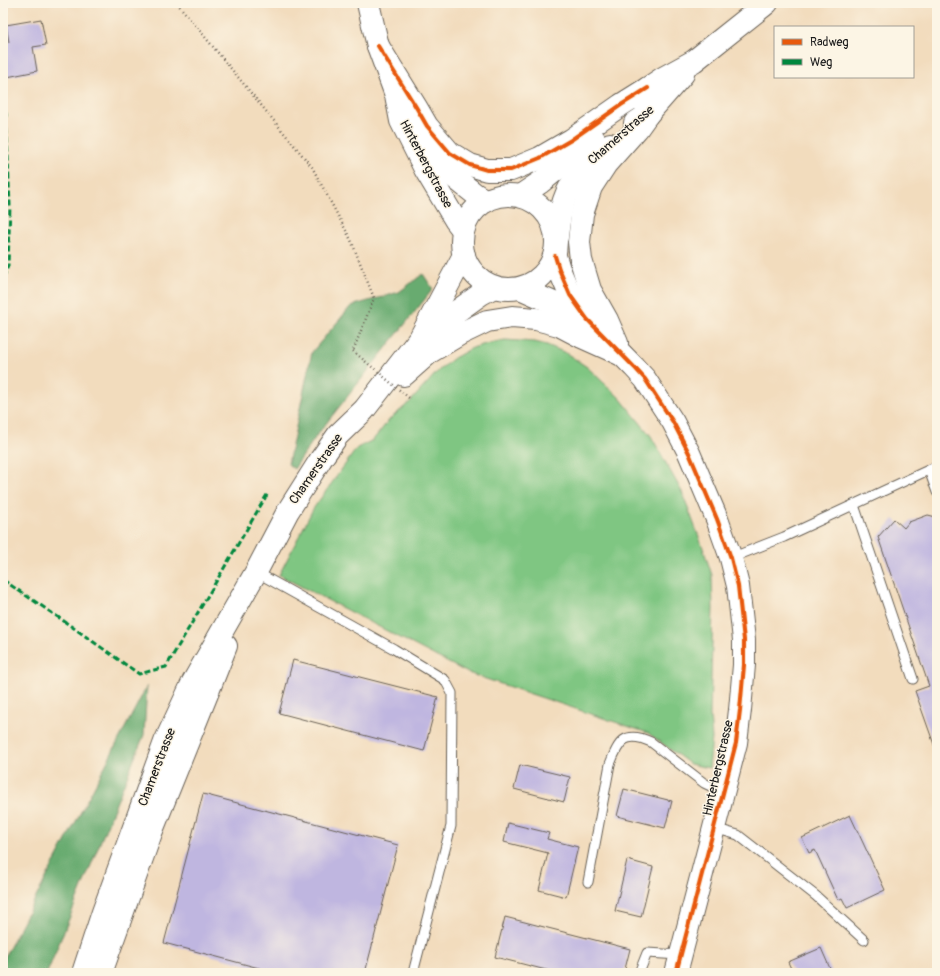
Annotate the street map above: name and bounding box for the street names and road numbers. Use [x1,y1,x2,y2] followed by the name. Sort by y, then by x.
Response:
[585,102,658,168] street label: Chamerstrasse
[396,117,456,211] street label: Hinterbergstrasse
[286,430,347,507] street label: Chamerstrasse
[699,718,737,817] street label: Hinterbergstrasse
[135,725,179,808] street label: Chamerstrasse

